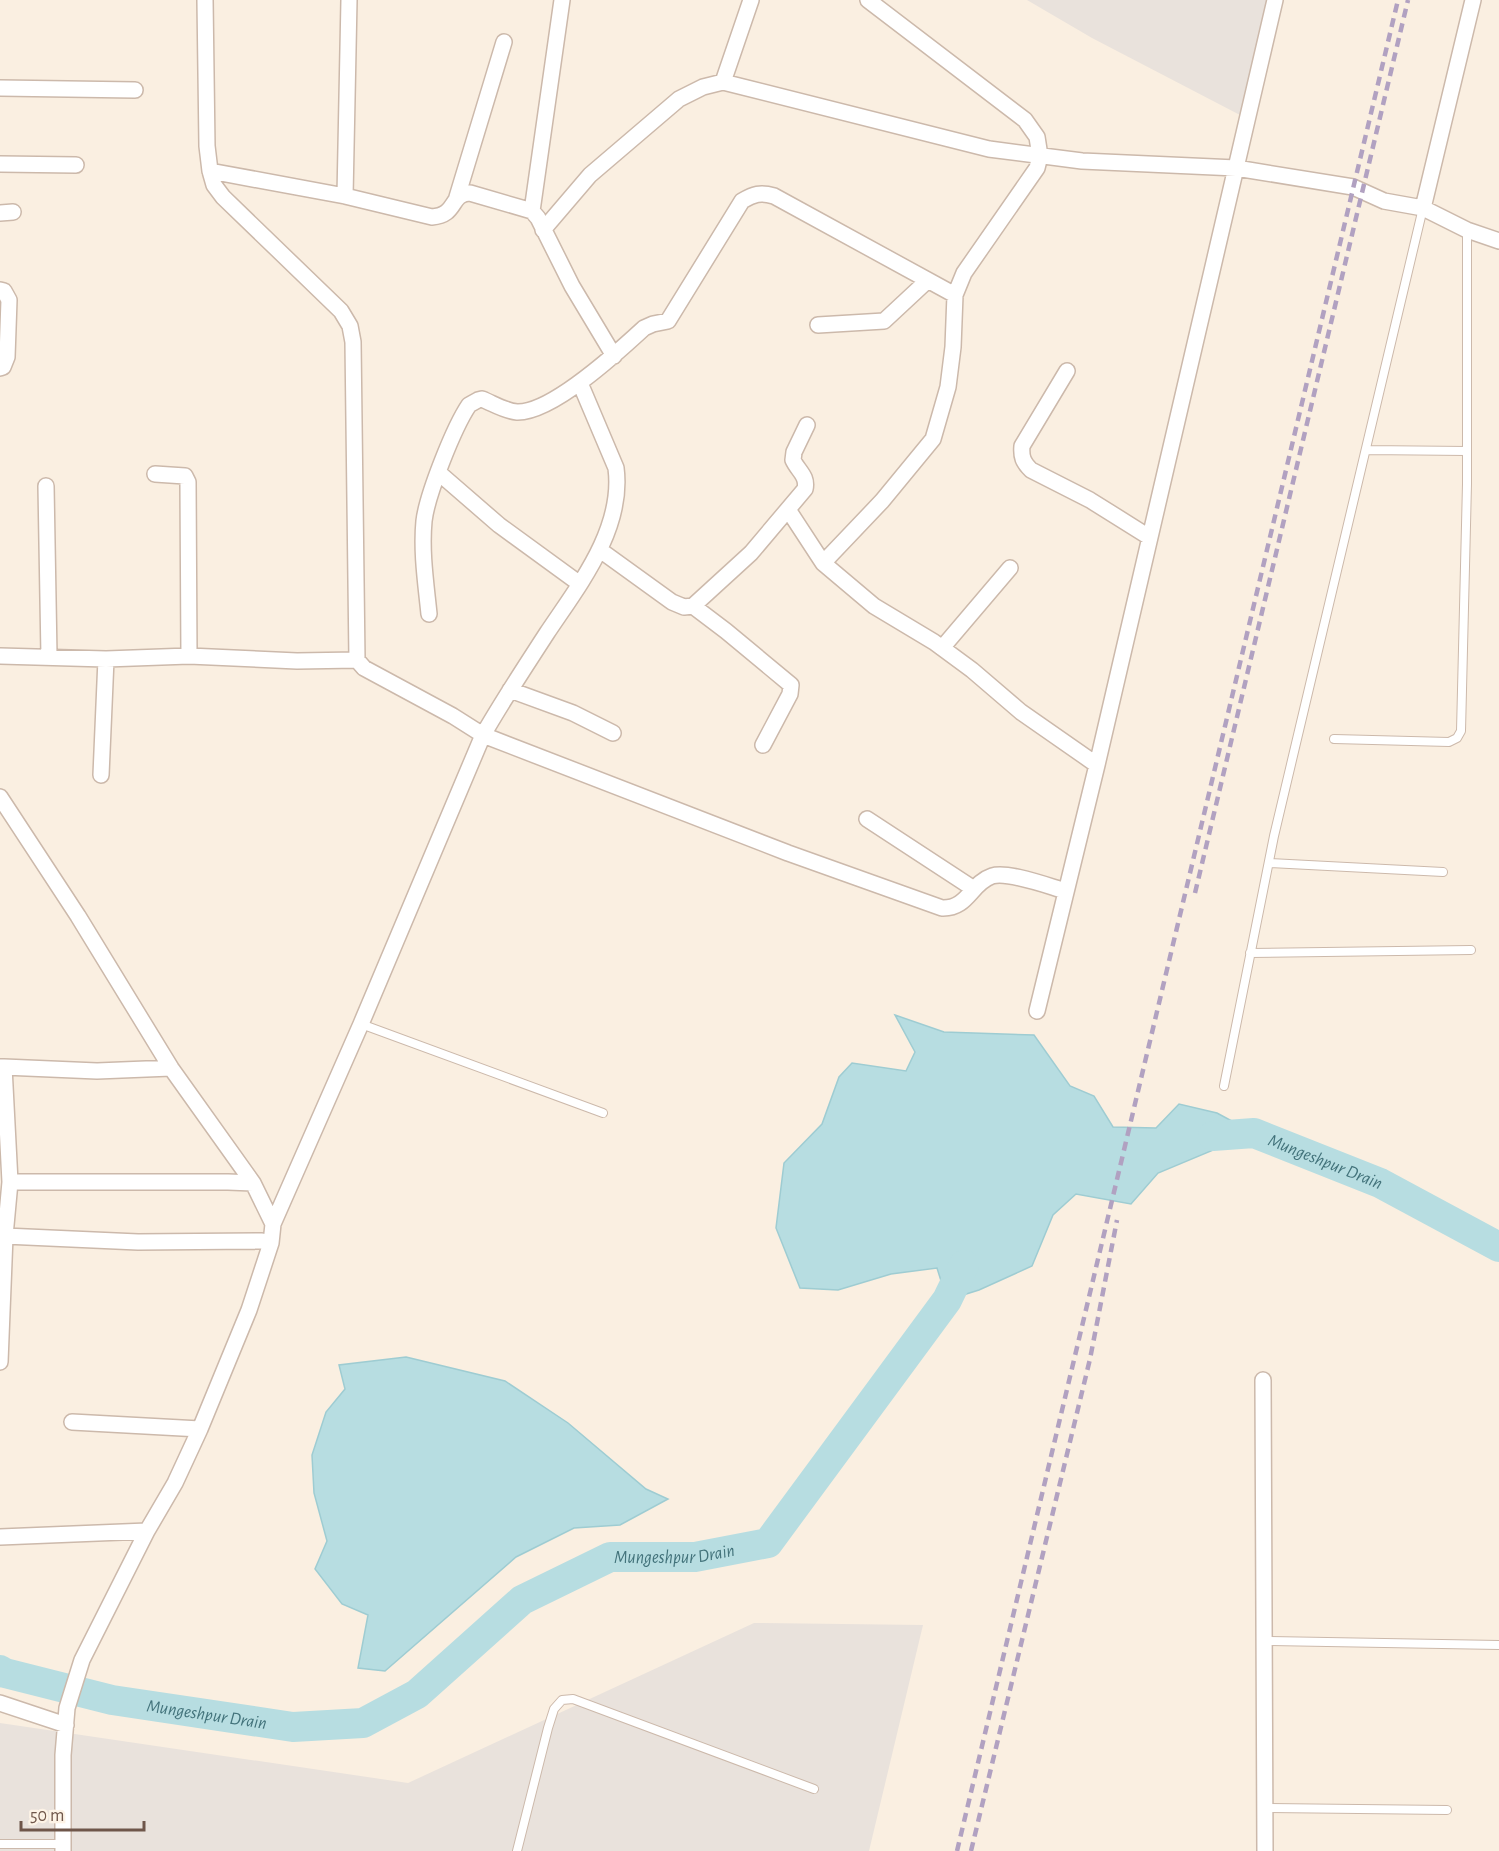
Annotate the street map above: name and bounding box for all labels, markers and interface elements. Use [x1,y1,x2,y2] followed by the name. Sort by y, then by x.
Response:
[1265,1132,1385,1193] water label: Mungeshpur Drain
[614,1542,736,1567] water label: Mungeshpur Drain
[145,1697,268,1733] water label: Mungeshpur Drain
[21,1794,144,1832] scale bar
[30,1807,64,1825] text: 50 m

